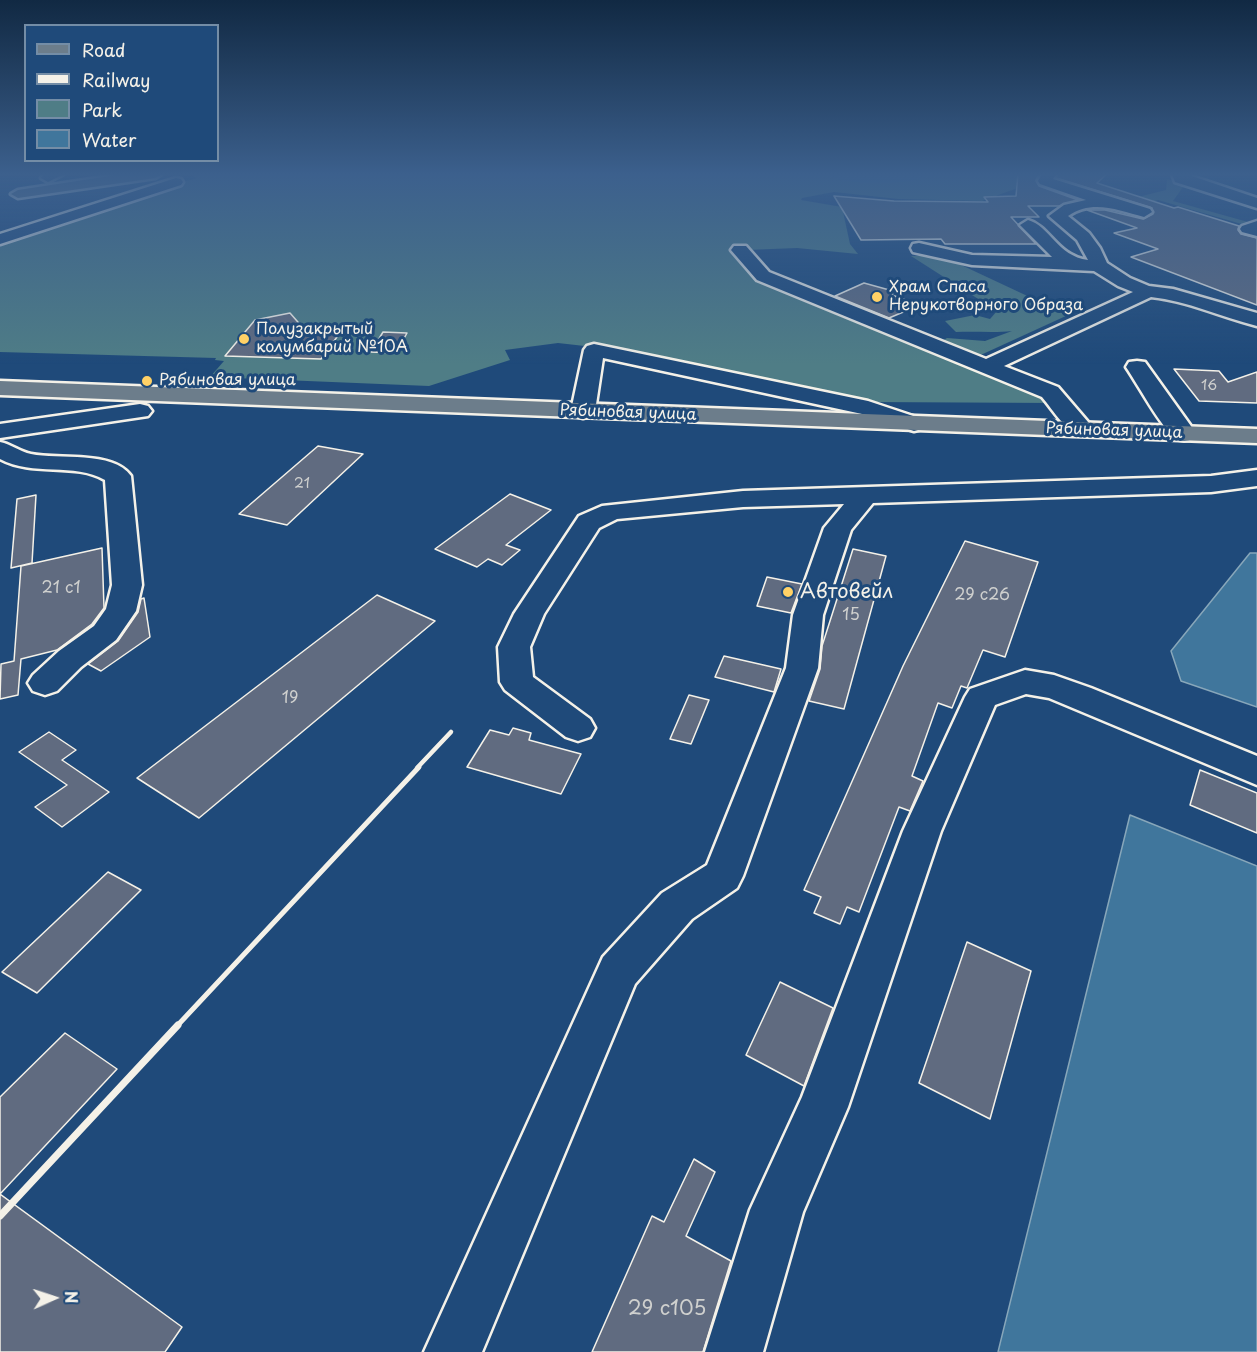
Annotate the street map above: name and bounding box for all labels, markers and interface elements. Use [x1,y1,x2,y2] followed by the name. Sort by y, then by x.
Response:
[24,24,219,162] legend
[82,36,126,63] text: Road
[82,66,150,93] text: Railway
[82,96,122,123] text: Park
[82,126,136,153] text: Water
[889,278,1083,316] place label: Храм Спаса Нерукотворного Образа
[870,290,884,304] marker: Храм Спаса Нерукотворного Образа
[256,320,408,358] place label: Полузакрытый колумбарий №10А
[237,332,251,346] marker: Полузакрытый колумбарий №10А
[159,371,296,391] place label: Рябиновая улица
[140,374,154,388] marker: Рябиновая улица
[1201,378,1217,394] house number: 16
[559,401,697,425] street label: Рябиновая улица
[1045,419,1183,443] street label: Рябиновая улица
[294,476,310,492] house number: 21
[41,579,81,599] house number: 21 с1
[800,580,893,604] place label: Автовейл
[781,585,795,599] marker: Автовейл
[954,586,1010,606] house number: 29 с26
[842,606,860,626] house number: 15
[282,689,298,709] house number: 19
[24,1268,84,1328] north arrow
[60,1290,84,1304] text: N
[628,1297,706,1321] house number: 29 с105

